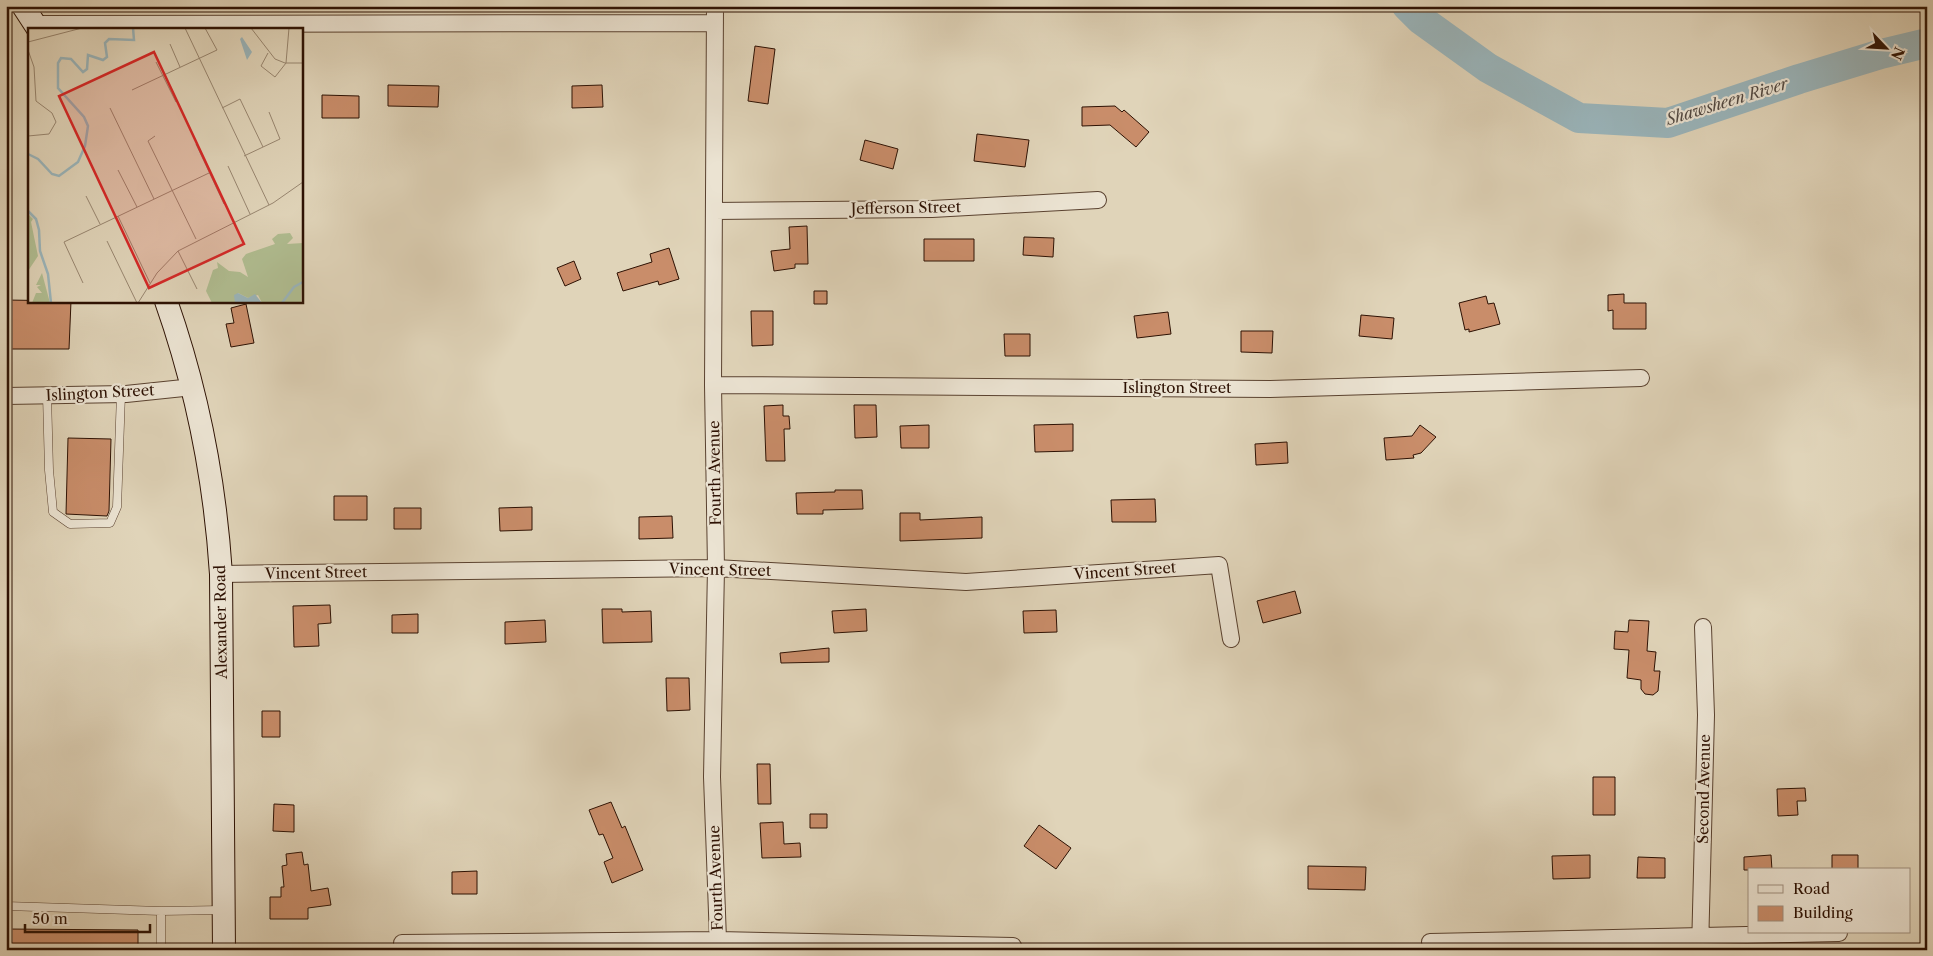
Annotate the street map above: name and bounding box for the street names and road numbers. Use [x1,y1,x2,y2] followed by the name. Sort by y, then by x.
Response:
[849,197,962,218] street label: Jefferson Street
[1123,378,1232,397] street label: Islington Street
[45,380,155,405] street label: Islington Street
[704,420,725,526] street label: Fourth Avenue
[1072,557,1177,584] street label: Vincent Street
[668,559,772,580] street label: Vincent Street
[264,562,368,583] street label: Vincent Street
[210,565,231,680] street label: Alexander Road
[1693,734,1714,844] street label: Second Avenue
[704,825,727,931] street label: Fourth Avenue

